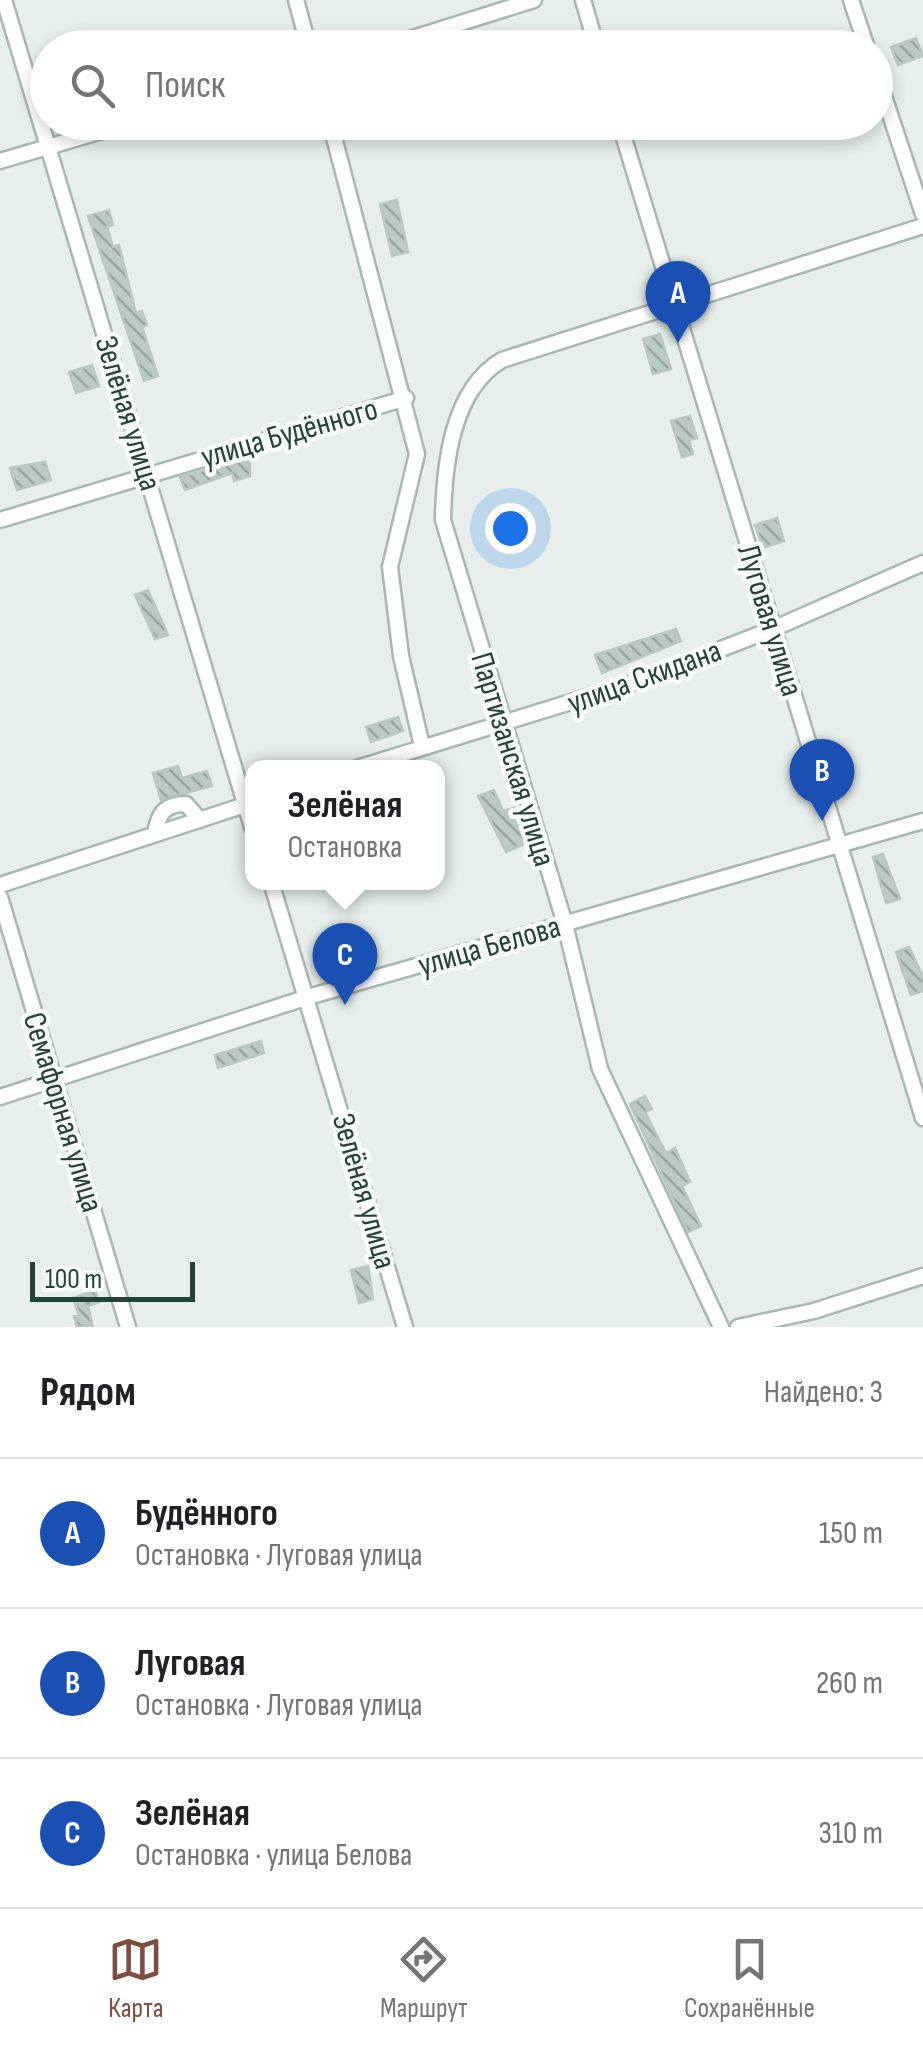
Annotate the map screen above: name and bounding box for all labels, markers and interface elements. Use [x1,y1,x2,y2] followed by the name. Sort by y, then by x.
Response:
[30,30,893,140] search box
[65,58,120,113] icon: search
[145,63,225,108] text: Поиск
[646,260,710,343] pin: A
[86,331,170,495] street label: Зелёная улица
[197,390,382,477] street label: улица Будённого
[485,503,536,554] your location
[728,540,811,701] street label: Луговая улица
[562,632,727,723] street label: улица Скидана
[462,648,564,871] street label: Партизанская улица
[790,738,854,821] pin: B
[245,760,445,890] popup
[288,783,402,828] text: Зелёная
[288,828,402,867] text: Остановка
[414,908,565,985] street label: улица Белова
[312,922,378,1005] pin: C
[14,1008,111,1217] street label: Семафорная улица
[323,1109,404,1273] street label: Зелёная улица
[30,1257,195,1302] scale bar
[45,1263,102,1296] text: 100 m
[40,1367,136,1418] text: Рядом
[764,1373,883,1412] text: Найдено: 3
[135,1491,278,1536] text: Будённого
[65,1514,80,1553] text: A
[819,1514,883,1553] text: 150 m
[135,1536,423,1575] text: Остановка · Луговая улица
[135,1641,246,1686] text: Луговая
[65,1664,80,1703] text: B
[816,1664,883,1703] text: 260 m
[135,1686,423,1725] text: Остановка · Луговая улица
[135,1791,250,1836] text: Зелёная
[64,1814,81,1853] text: C
[818,1814,883,1853] text: 310 m
[135,1836,412,1875] text: Остановка · улица Белова
[108,1932,163,2025] tab: Карта
[380,1932,468,2025] tab: Маршрут
[684,1932,815,2025] tab: Сохранённые

